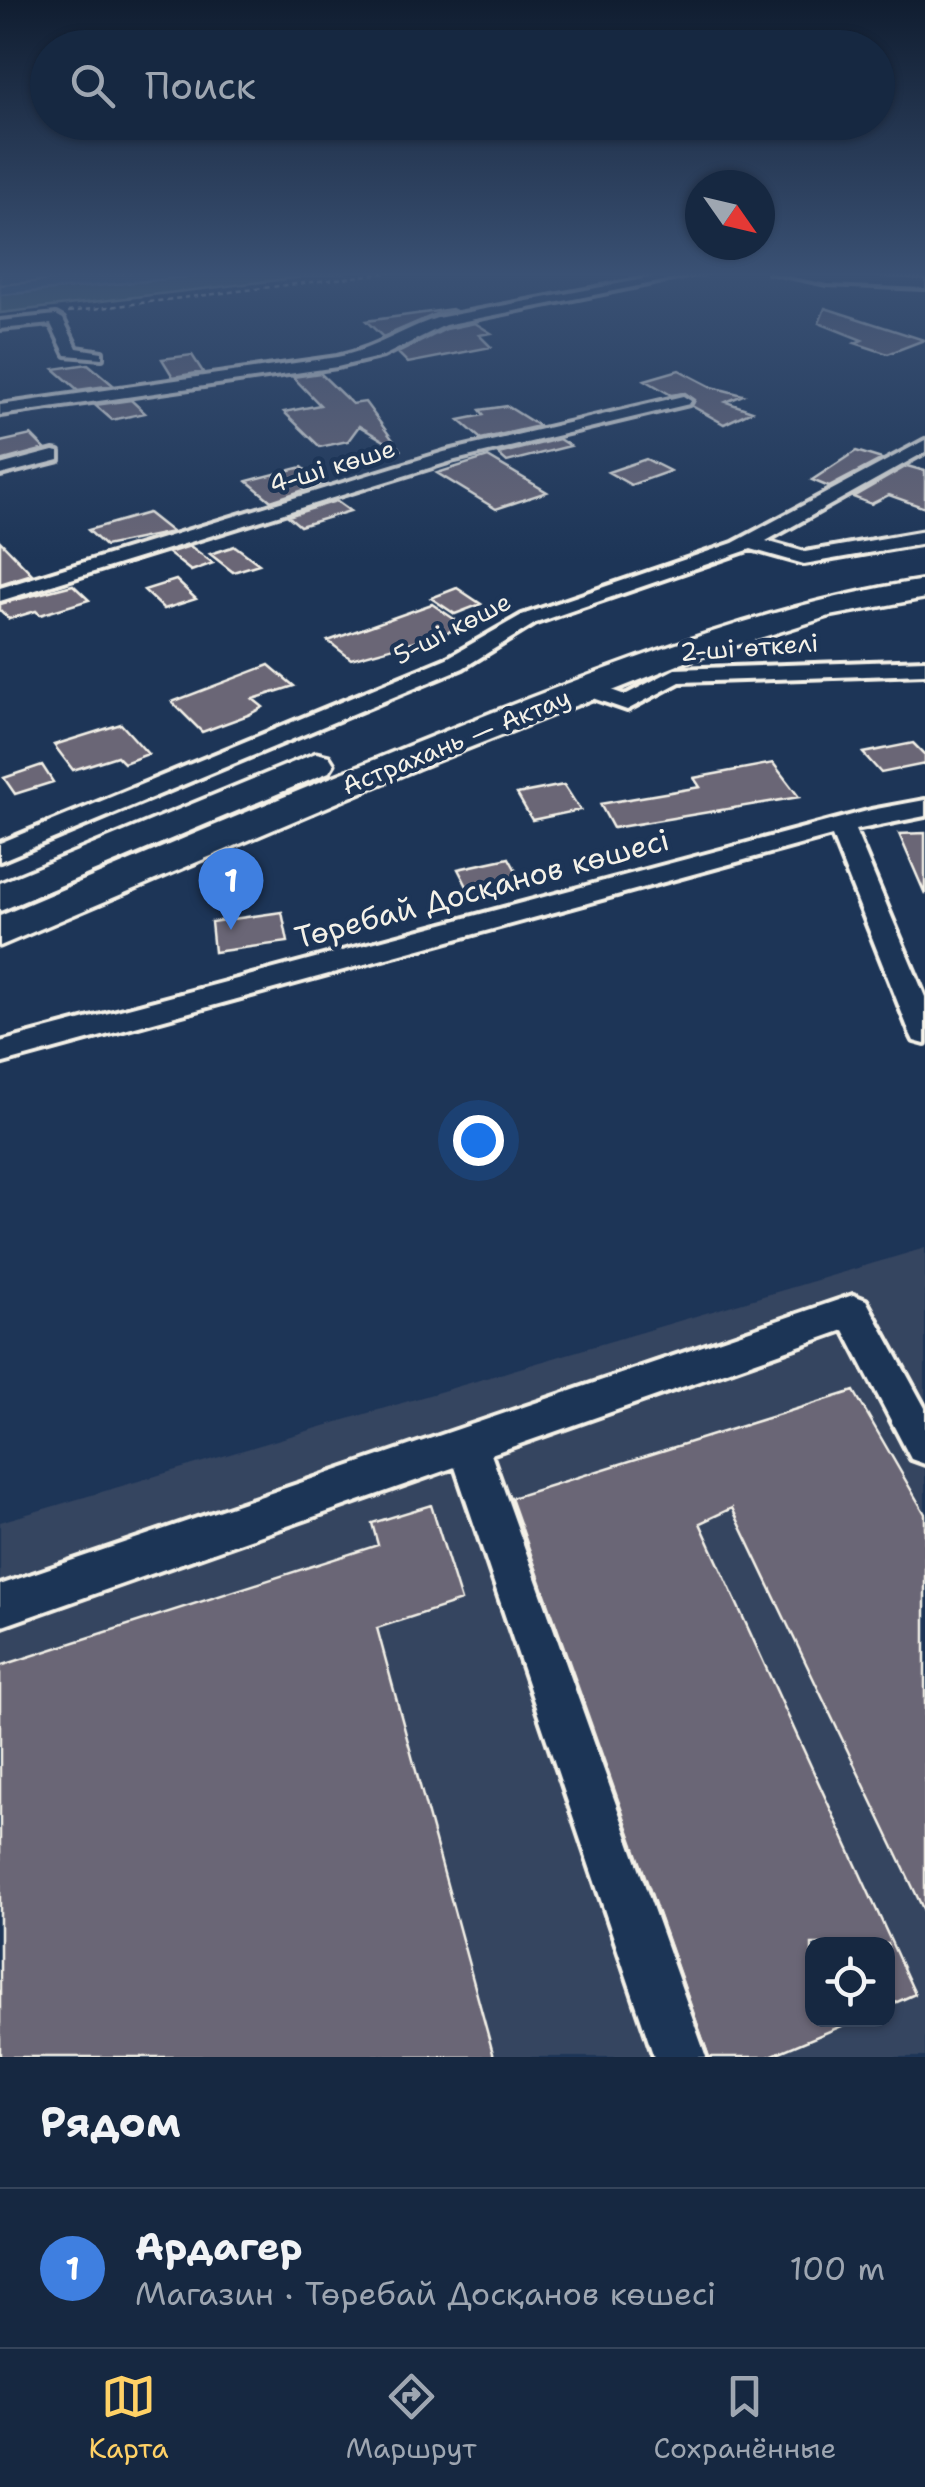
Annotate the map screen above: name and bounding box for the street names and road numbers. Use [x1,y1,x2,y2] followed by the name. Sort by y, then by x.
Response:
[265,431,399,501] street label: 4-шi көше
[387,584,517,672] street label: 5-шi көше
[679,625,819,669] street label: 2-ші өткелі
[337,680,575,802] street label: Астрахань — Актау
[290,819,673,958] street label: Төребай Досқанов көшесі

